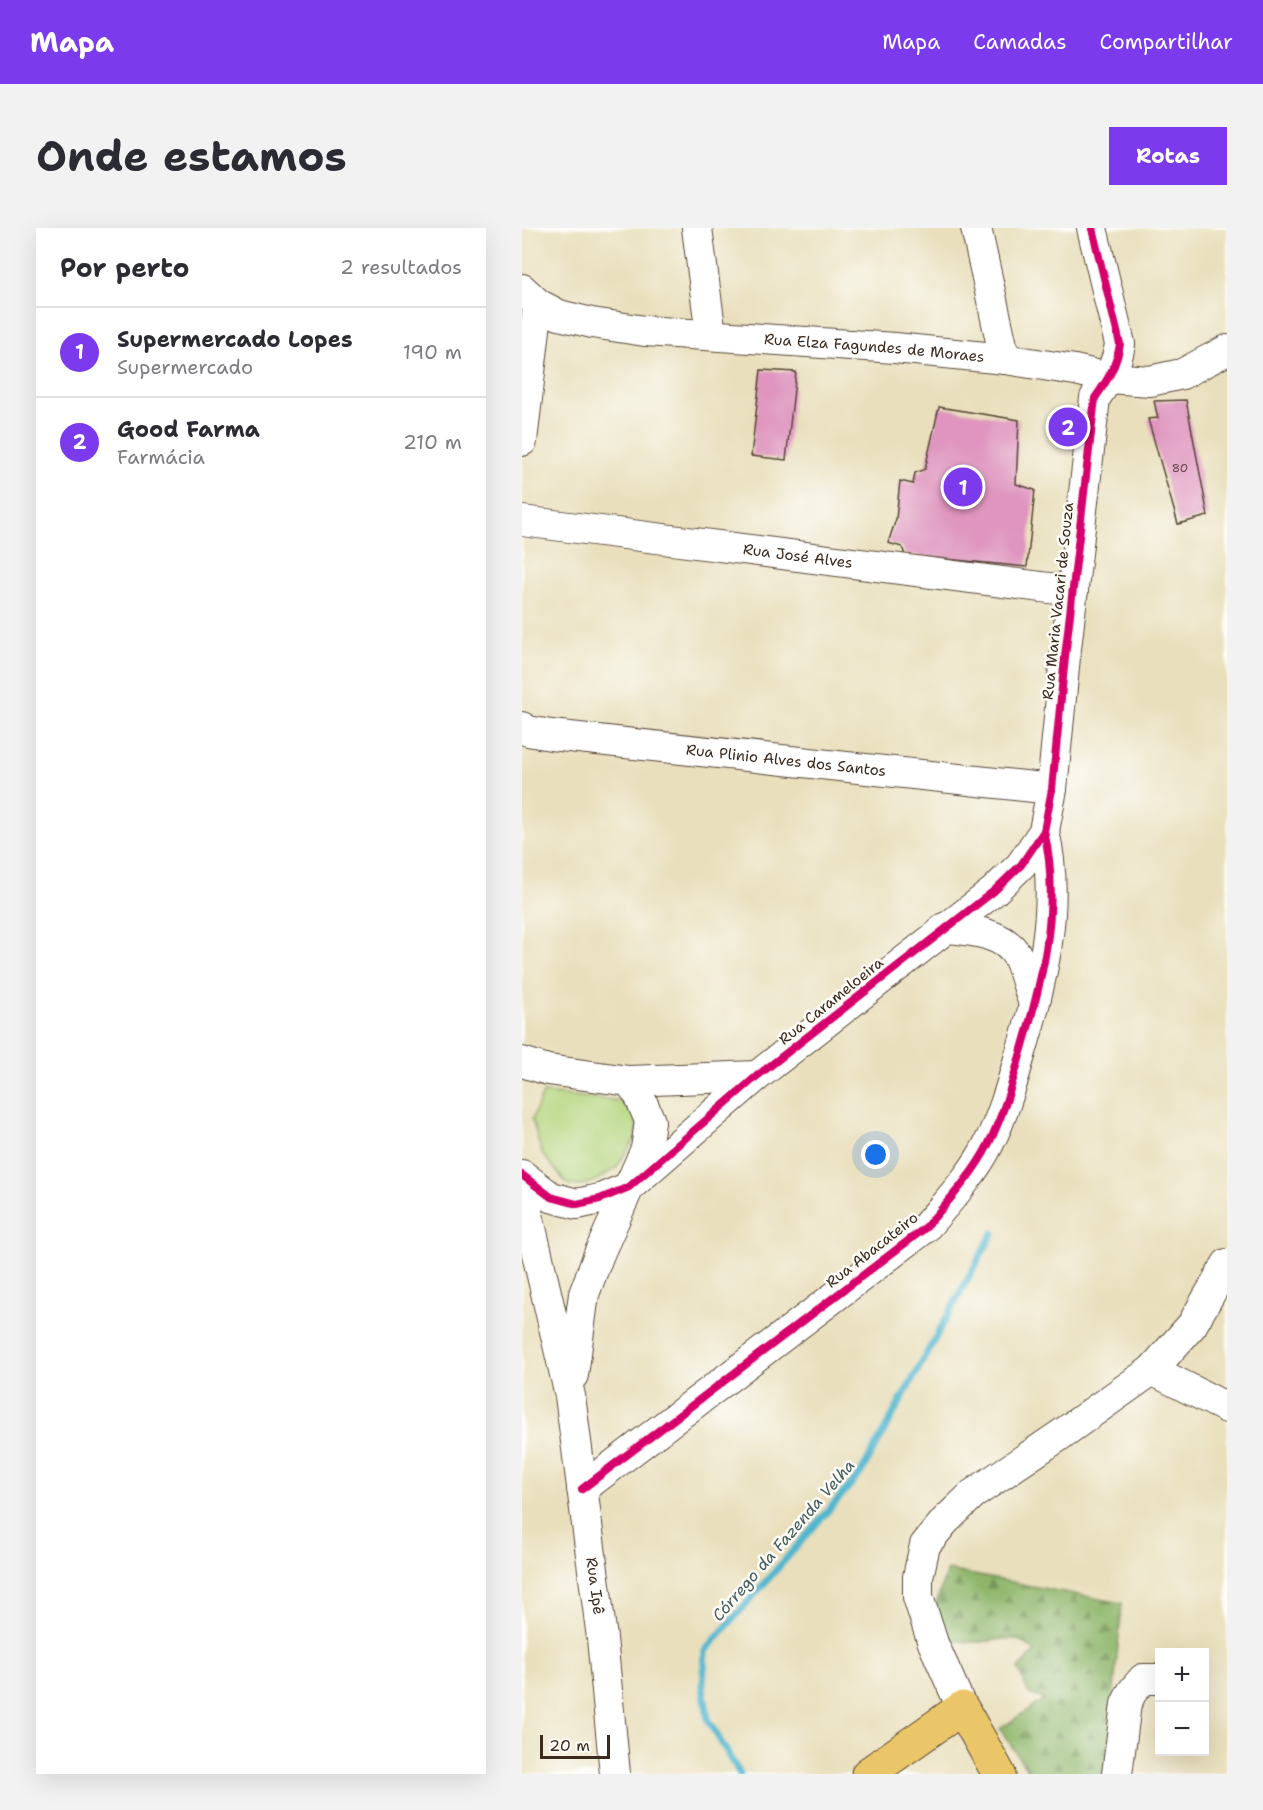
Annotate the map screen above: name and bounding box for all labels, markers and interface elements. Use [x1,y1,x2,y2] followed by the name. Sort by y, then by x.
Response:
[30,23,114,61] text: Mapa
[882,28,940,56] text: Mapa
[973,28,1067,56] text: Camadas
[1100,28,1233,56] text: Compartilhar
[1109,127,1227,185] button: Rotas
[36,128,347,184] text: Onde estamos
[60,250,189,285] text: Por perto
[340,254,462,280] text: 2 resultados
[117,325,353,354] text: Supermercado Lopes
[763,329,985,367] street label: Rua Elza Fagundes de Moraes
[75,339,84,365] text: 1
[403,339,462,365] text: 190 m
[117,354,253,380] text: Supermercado
[1048,404,1088,450] pin: 2
[117,415,260,444] text: Good Farma
[73,429,87,455] text: 2
[403,429,462,455] text: 210 m
[117,444,205,470] text: Farmácia
[1172,460,1188,476] house number: 80
[944,464,982,510] pin: 1
[1038,501,1078,701] street label: Rua Maria Vacari de Souza
[742,539,854,573] street label: Rua José Alves
[685,740,887,781] street label: Rua Plinio Alves dos Santos
[775,952,888,1049] street label: Rua Carameloeira
[861,1140,890,1169] your location
[822,1208,922,1292] street label: Rua Abacateiro
[707,1455,859,1626] water label: Córrego da Fazenda Velha
[581,1556,609,1616] street label: Rua Ipê
[1155,1648,1209,1756] map controls
[1155,1648,1209,1702] button: +
[1155,1702,1209,1756] button: −
[540,1732,610,1760] scale bar
[549,1735,590,1756] text: 20 m

